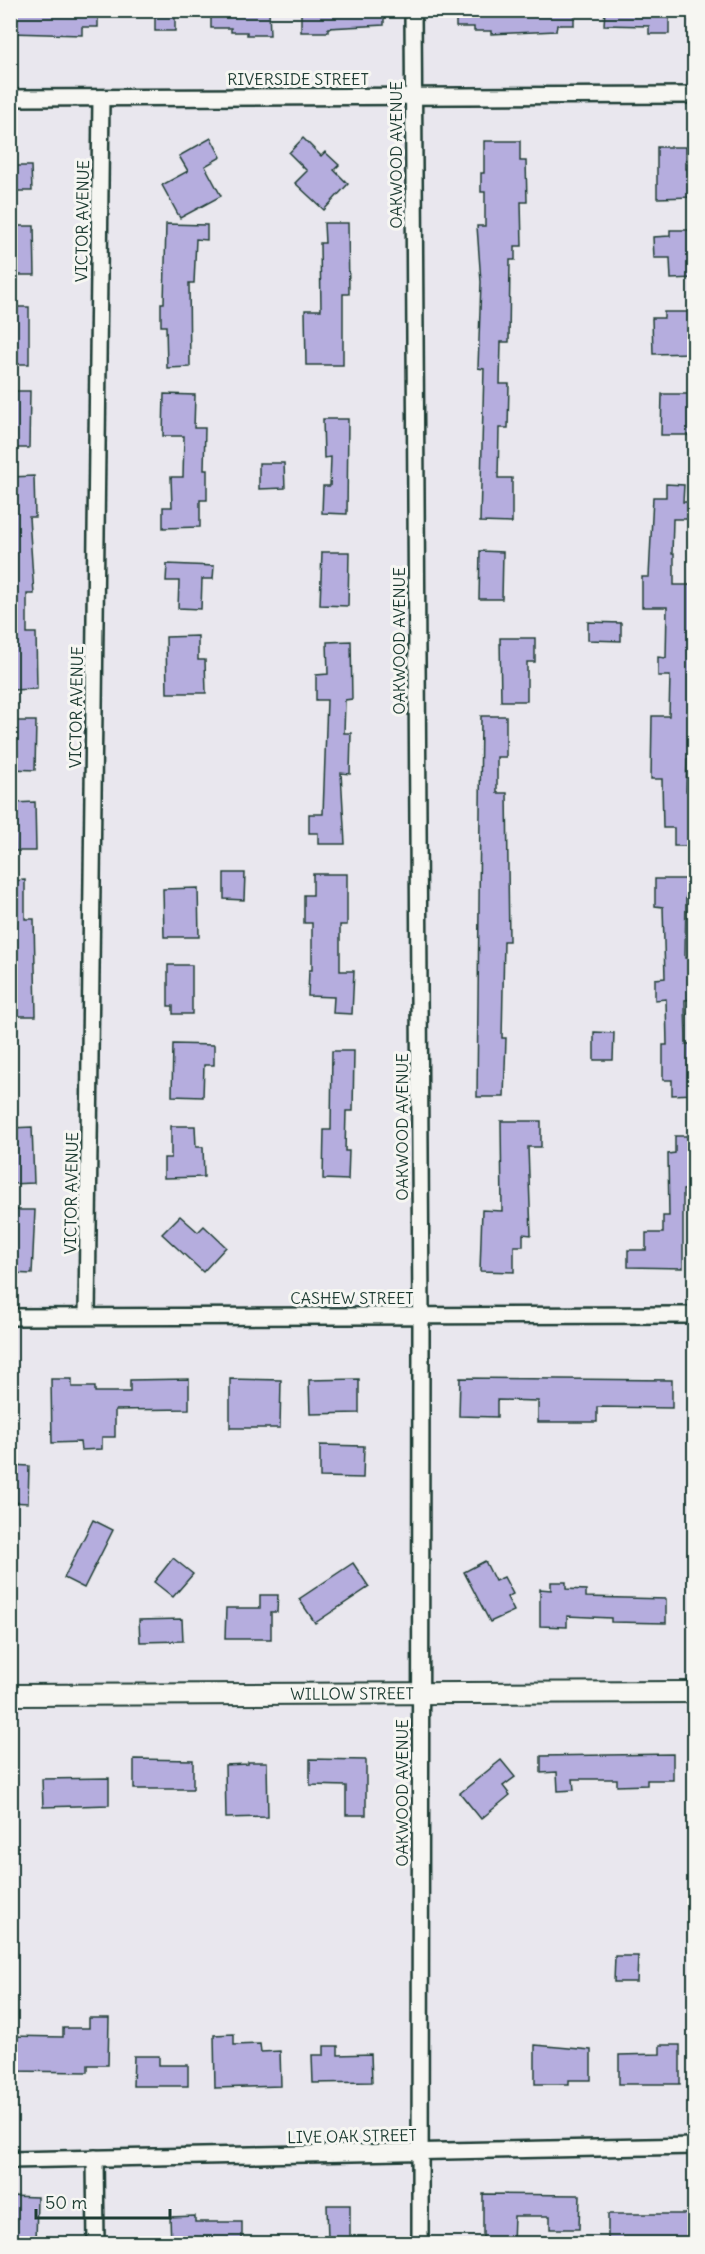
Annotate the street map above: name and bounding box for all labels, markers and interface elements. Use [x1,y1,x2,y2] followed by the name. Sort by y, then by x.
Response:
[227,69,369,89] street label: RIVERSIDE STREET
[386,81,406,229] street label: OAKWOOD AVENUE
[71,160,93,282] street label: VICTOR AVENUE
[389,567,409,715] street label: OAKWOOD AVENUE
[65,646,87,768] street label: VICTOR AVENUE
[392,1053,412,1201] street label: OAKWOOD AVENUE
[60,1132,82,1254] street label: VICTOR AVENUE
[290,1288,414,1308] street label: CASHEW STREET
[290,1683,414,1704] street label: WILLOW STREET
[392,1719,412,1867] street label: OAKWOOD AVENUE
[287,2125,417,2147] street label: LIVE OAK STREET
[36,2182,170,2220] scale bar
[45,2191,87,2214] text: 50 m

